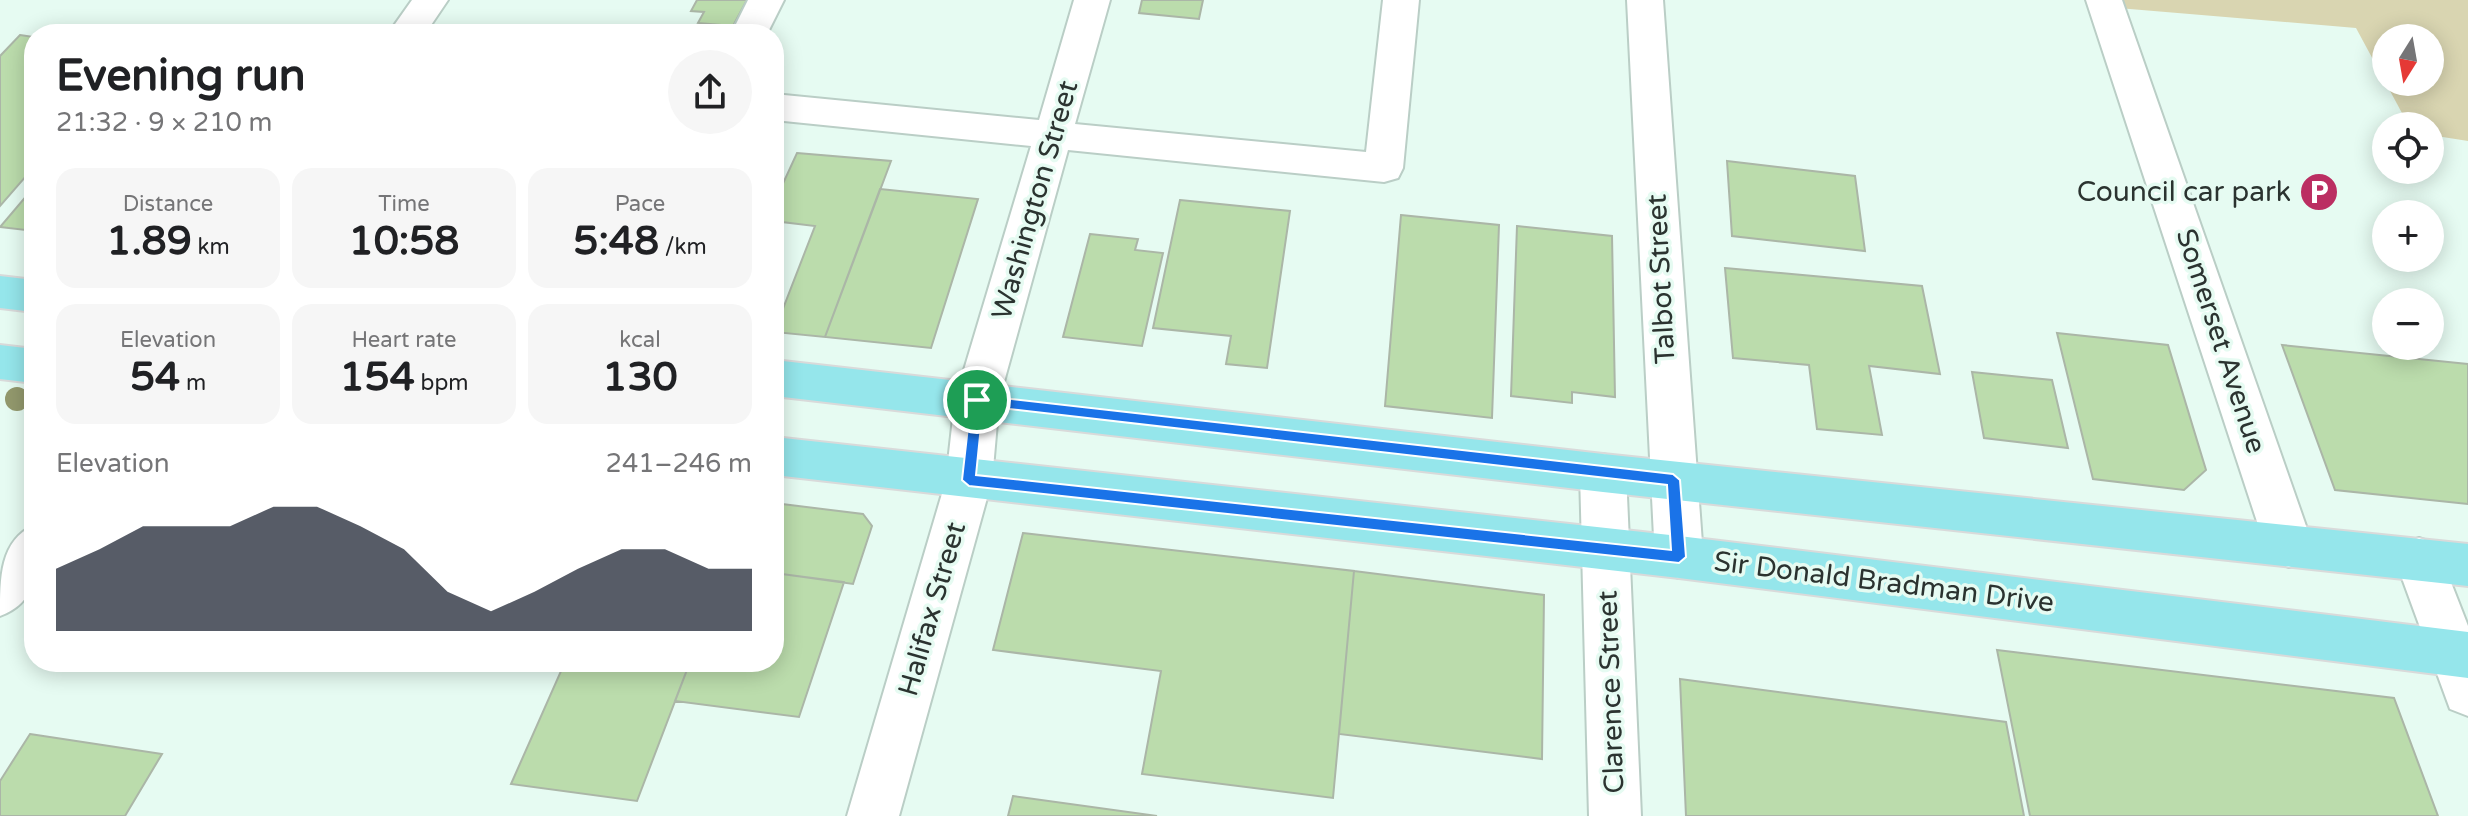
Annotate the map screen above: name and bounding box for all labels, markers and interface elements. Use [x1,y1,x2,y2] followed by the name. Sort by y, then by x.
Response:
[2372,24,2444,96] north arrow
[2372,24,2444,360] map controls
[56,50,305,103] text: Evening run
[668,50,752,134] button: share
[985,76,1085,323] street label: Washington Street
[56,107,272,138] text: 21:32 · 9 × 210 m
[2372,112,2444,184] button: locate
[2298,171,2340,213] parking icon: Council car park
[2077,175,2291,209] place label: Council car park
[123,191,213,217] text: Distance
[378,191,430,217] text: Time
[615,191,665,217] text: Pace
[1640,193,1682,365] street label: Talbot Street
[2372,200,2444,272] button: +
[106,217,192,265] text: 1.89
[349,217,459,265] text: 10:58
[573,217,659,265] text: 5:48
[2169,224,2273,458] street label: Somerset Avenue
[192,234,230,260] text: km
[659,234,707,260] text: /km
[2372,288,2444,360] button: −
[120,327,216,353] text: Elevation
[352,327,456,353] text: Heart rate
[619,327,661,353] text: kcal
[130,353,180,401] text: 54
[339,353,415,401] text: 154
[602,353,678,401] text: 130
[943,366,1011,434] pin
[180,370,206,396] text: m
[415,370,469,396] text: bpm
[955,378,999,422] icon: arrive
[56,448,170,479] text: Elevation
[606,448,752,479] text: 241–246 m
[891,518,973,700] street label: Halifax Street
[1712,544,2056,620] street label: Sir Donald Bradman Drive
[1590,589,1632,794] street label: Clarence Street

